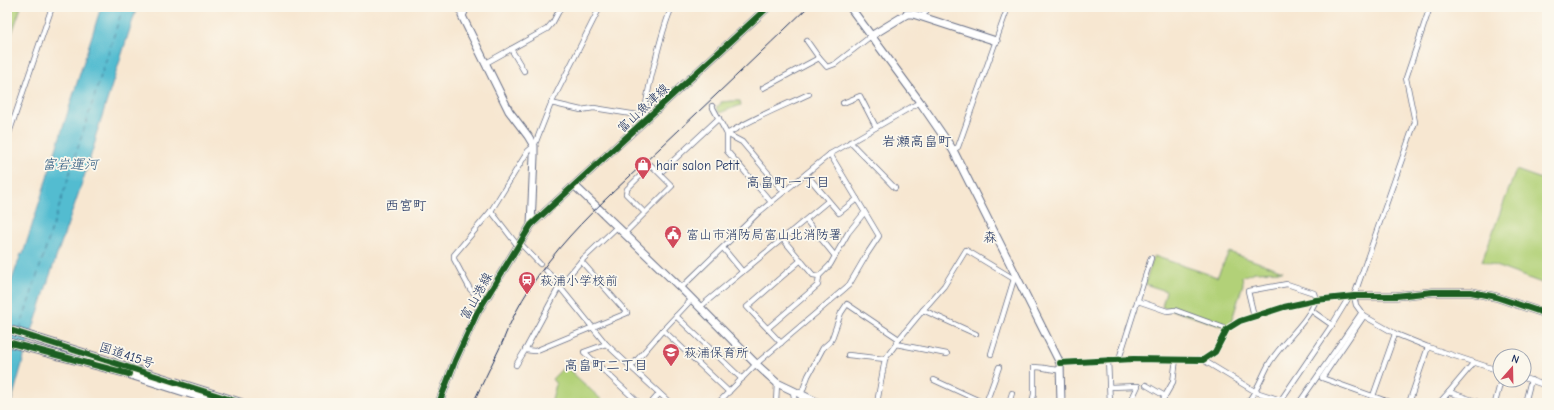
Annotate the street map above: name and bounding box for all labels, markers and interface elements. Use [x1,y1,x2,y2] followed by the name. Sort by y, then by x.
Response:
[614,80,673,136] street label: 富山魚津線
[882,133,952,150] district label: 岩瀬高畠町
[633,155,653,180] shop icon: hair salon Petit
[42,156,100,173] water label: 富岩運河
[656,158,740,173] place label: hair salon Petit
[746,174,830,191] district label: 高畠町一丁目
[385,197,427,214] district label: 西宮町
[663,224,683,249] public building icon: 富山市消防局富山北消防署
[686,227,842,242] place label: 富山市消防局富山北消防署
[983,229,997,246] district label: 森
[457,269,496,322] street label: 富山港線
[517,270,537,295] station icon: 萩浦小学校前
[540,273,618,288] place label: 萩浦小学校前
[97,339,157,371] street label: 国道415号
[661,342,681,367] school or university icon: 萩浦保育所
[684,345,749,360] place label: 萩浦保育所
[1492,348,1532,388] north arrow
[1510,352,1521,366] text: N
[564,357,648,374] district label: 高畠町二丁目

